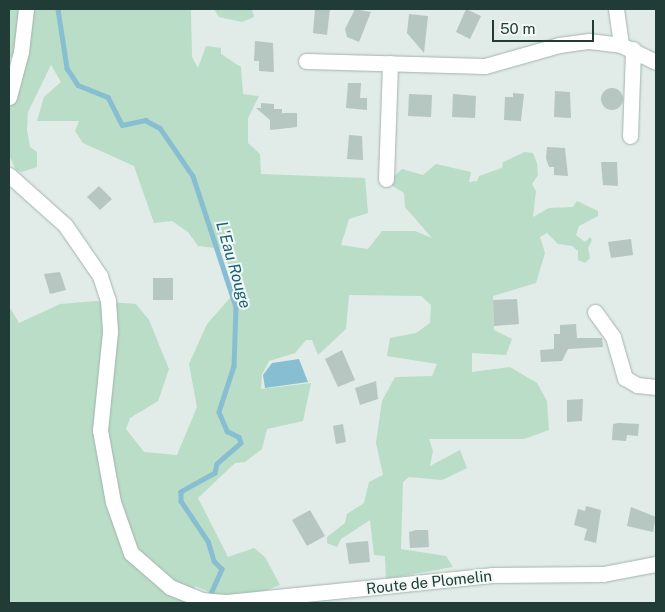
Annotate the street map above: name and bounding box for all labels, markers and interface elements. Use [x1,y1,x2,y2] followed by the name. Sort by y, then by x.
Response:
[495,10,598,42] scale bar
[500,20,535,37] text: 50 m
[211,219,255,311] water label: L'Eau Rouge
[365,566,493,598] street label: Route de Plomelin

